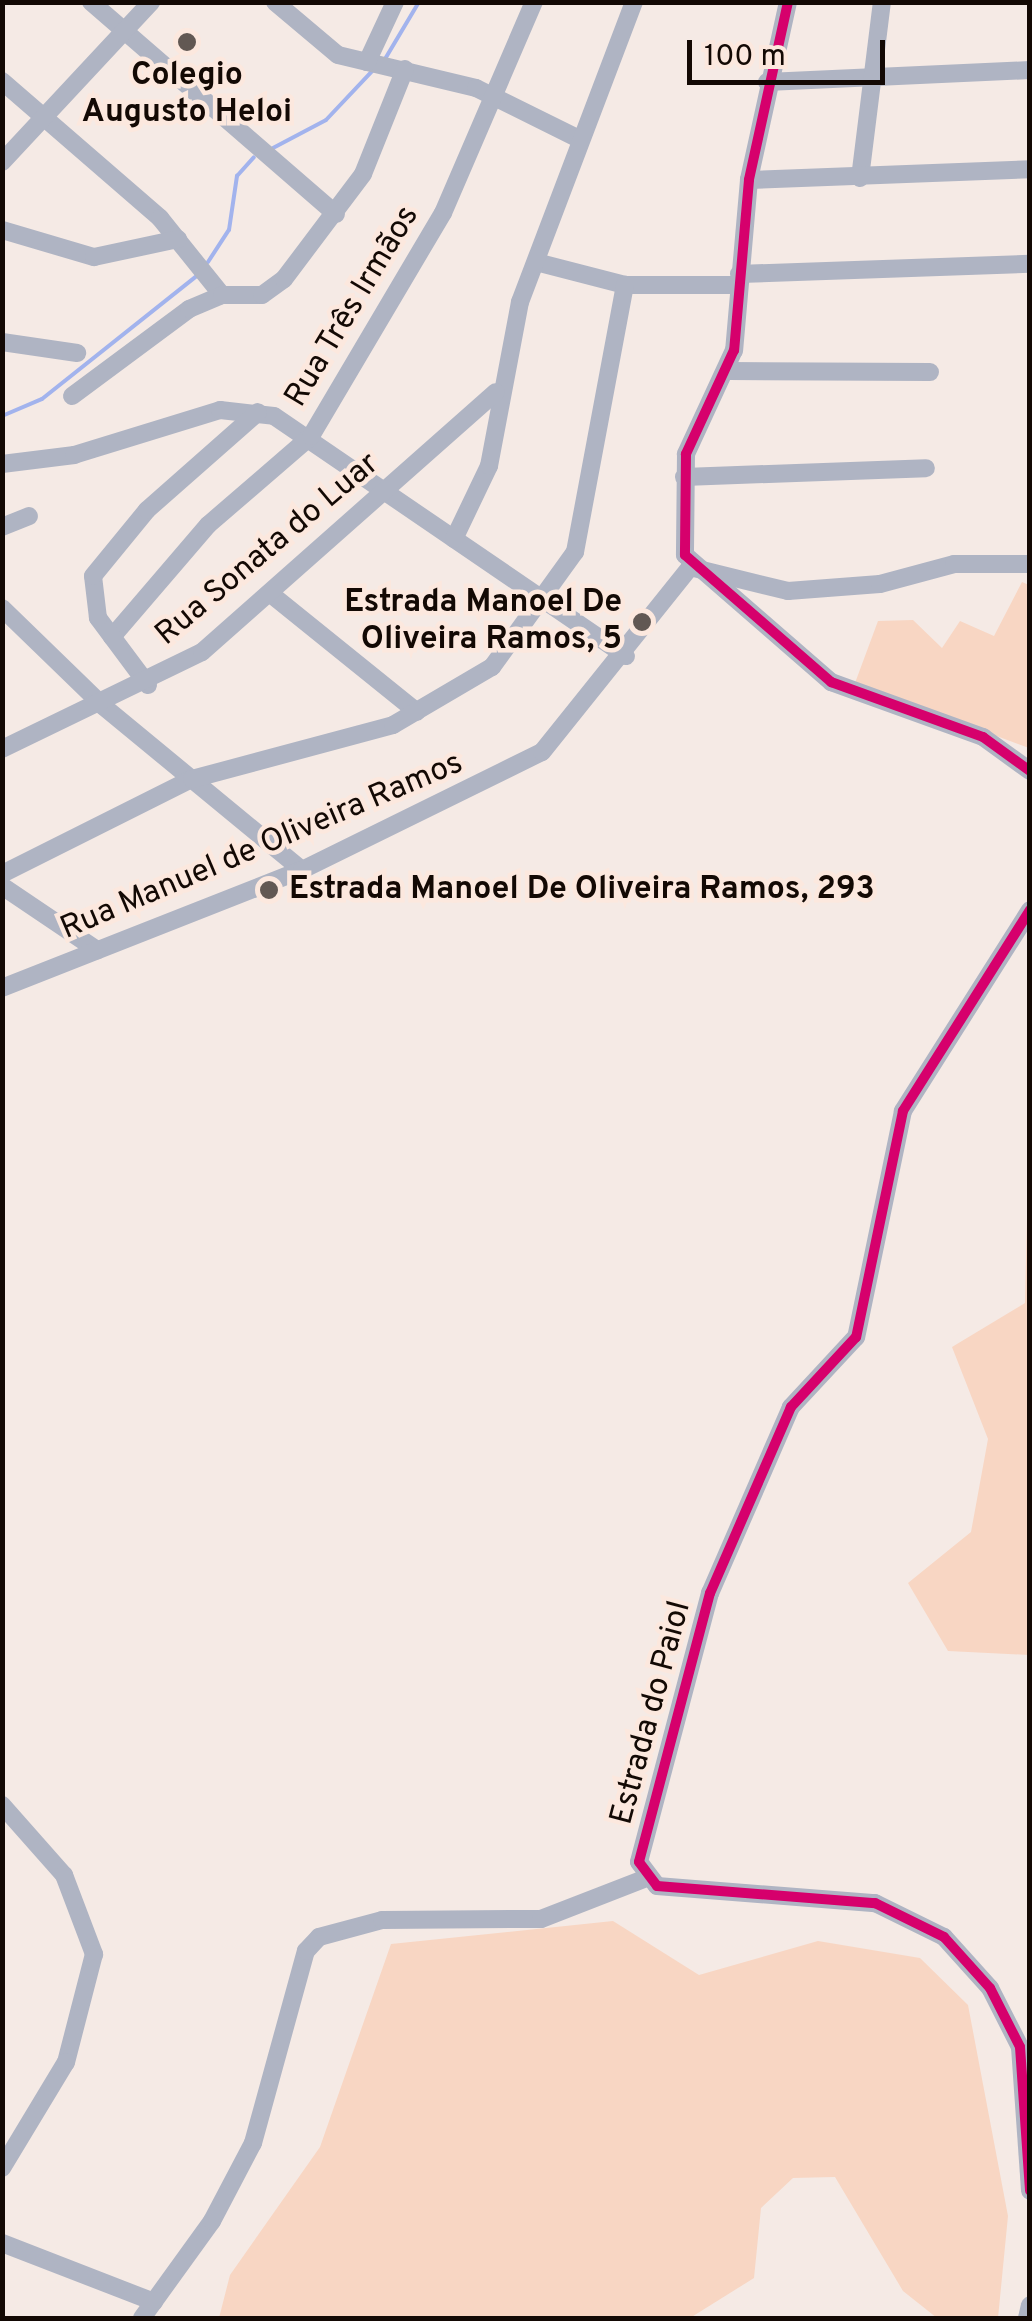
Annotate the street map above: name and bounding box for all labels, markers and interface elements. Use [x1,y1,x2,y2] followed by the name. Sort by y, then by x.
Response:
[692,20,890,82] scale bar
[176,31,198,53] marker: Colegio Augusto Heloi
[704,39,786,76] text: 100 m
[82,58,292,133] place label: Colegio Augusto Heloi
[278,199,428,415] street label: Rua Três Irmãos
[149,445,387,655] street label: Rua Sonata do Luar
[344,585,622,660] place label: Estrada Manoel De Oliveira Ramos, 5
[631,611,653,633] marker: Estrada Manoel De Oliveira Ramos, 5
[55,745,469,949] street label: Rua Manuel de Oliveira Ramos
[289,871,875,909] place label: Estrada Manoel De Oliveira Ramos, 293
[258,879,280,901] marker: Estrada Manoel De Oliveira Ramos, 293
[604,1597,700,1829] street label: Estrada do Paiol

